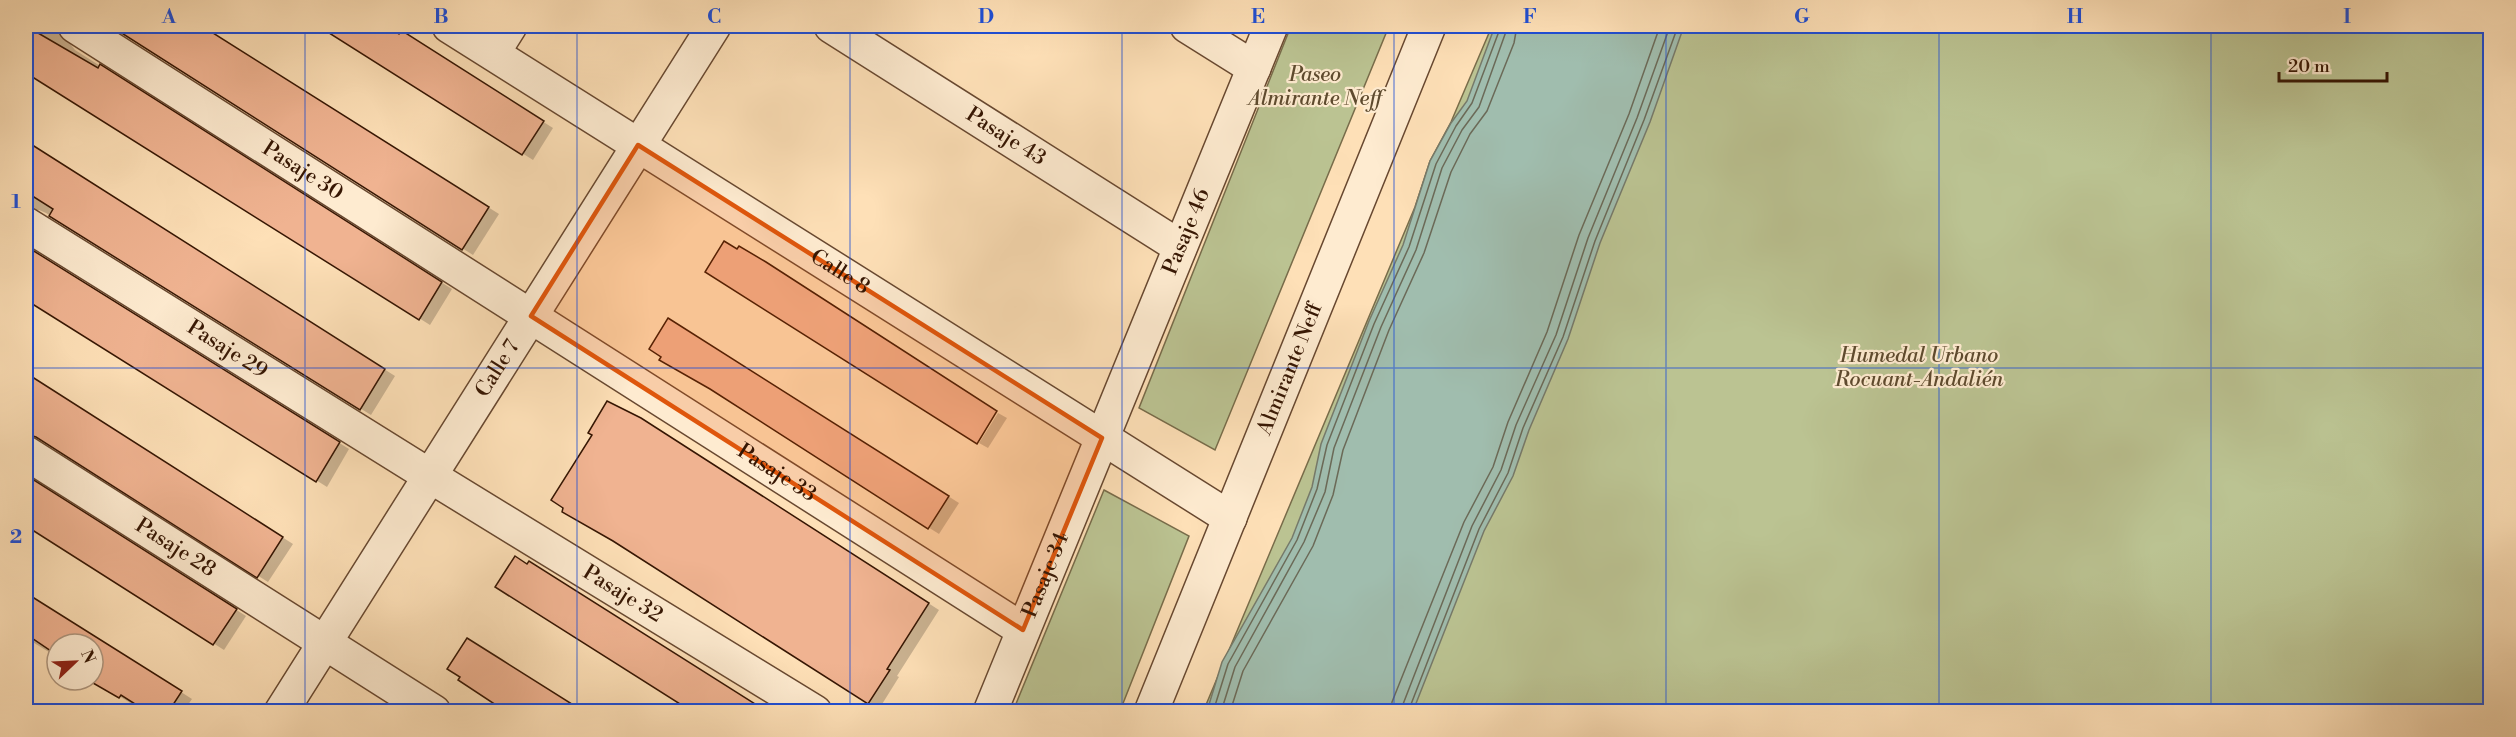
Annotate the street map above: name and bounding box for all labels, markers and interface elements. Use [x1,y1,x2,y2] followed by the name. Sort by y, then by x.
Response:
[161,5,177,30] text: A
[433,5,449,30] text: B
[707,5,721,30] text: C
[978,5,994,30] text: D
[1251,5,1265,30] text: E
[1523,5,1537,30] text: F
[1794,5,1810,30] text: G
[2067,5,2084,30] text: H
[2343,5,2351,30] text: I
[2279,45,2387,83] scale bar
[2288,55,2330,78] text: 20 m
[1246,62,1387,112] park label: Paseo Almirante Neff
[961,102,1051,172] street label: Pasaje 43
[257,136,348,206] street label: Pasaje 30
[1158,185,1216,279] street label: Pasaje 46
[11,190,21,215] text: 1
[805,244,874,301] street label: Calle 8
[1251,298,1329,440] street label: Almirante Neff
[182,315,272,384] street label: Pasaje 29
[470,335,526,402] street label: Calle 7
[1834,343,2004,393] park label: Humedal Urbano Rocuant-Andalién
[732,438,821,508] street label: Pasaje 33
[130,513,221,583] street label: Pasaje 28
[10,525,22,550] text: 2
[1017,529,1075,622] street label: Pasaje 34
[578,560,667,628] street label: Pasaje 32
[45,632,105,692] north arrow
[76,647,100,667] text: N

